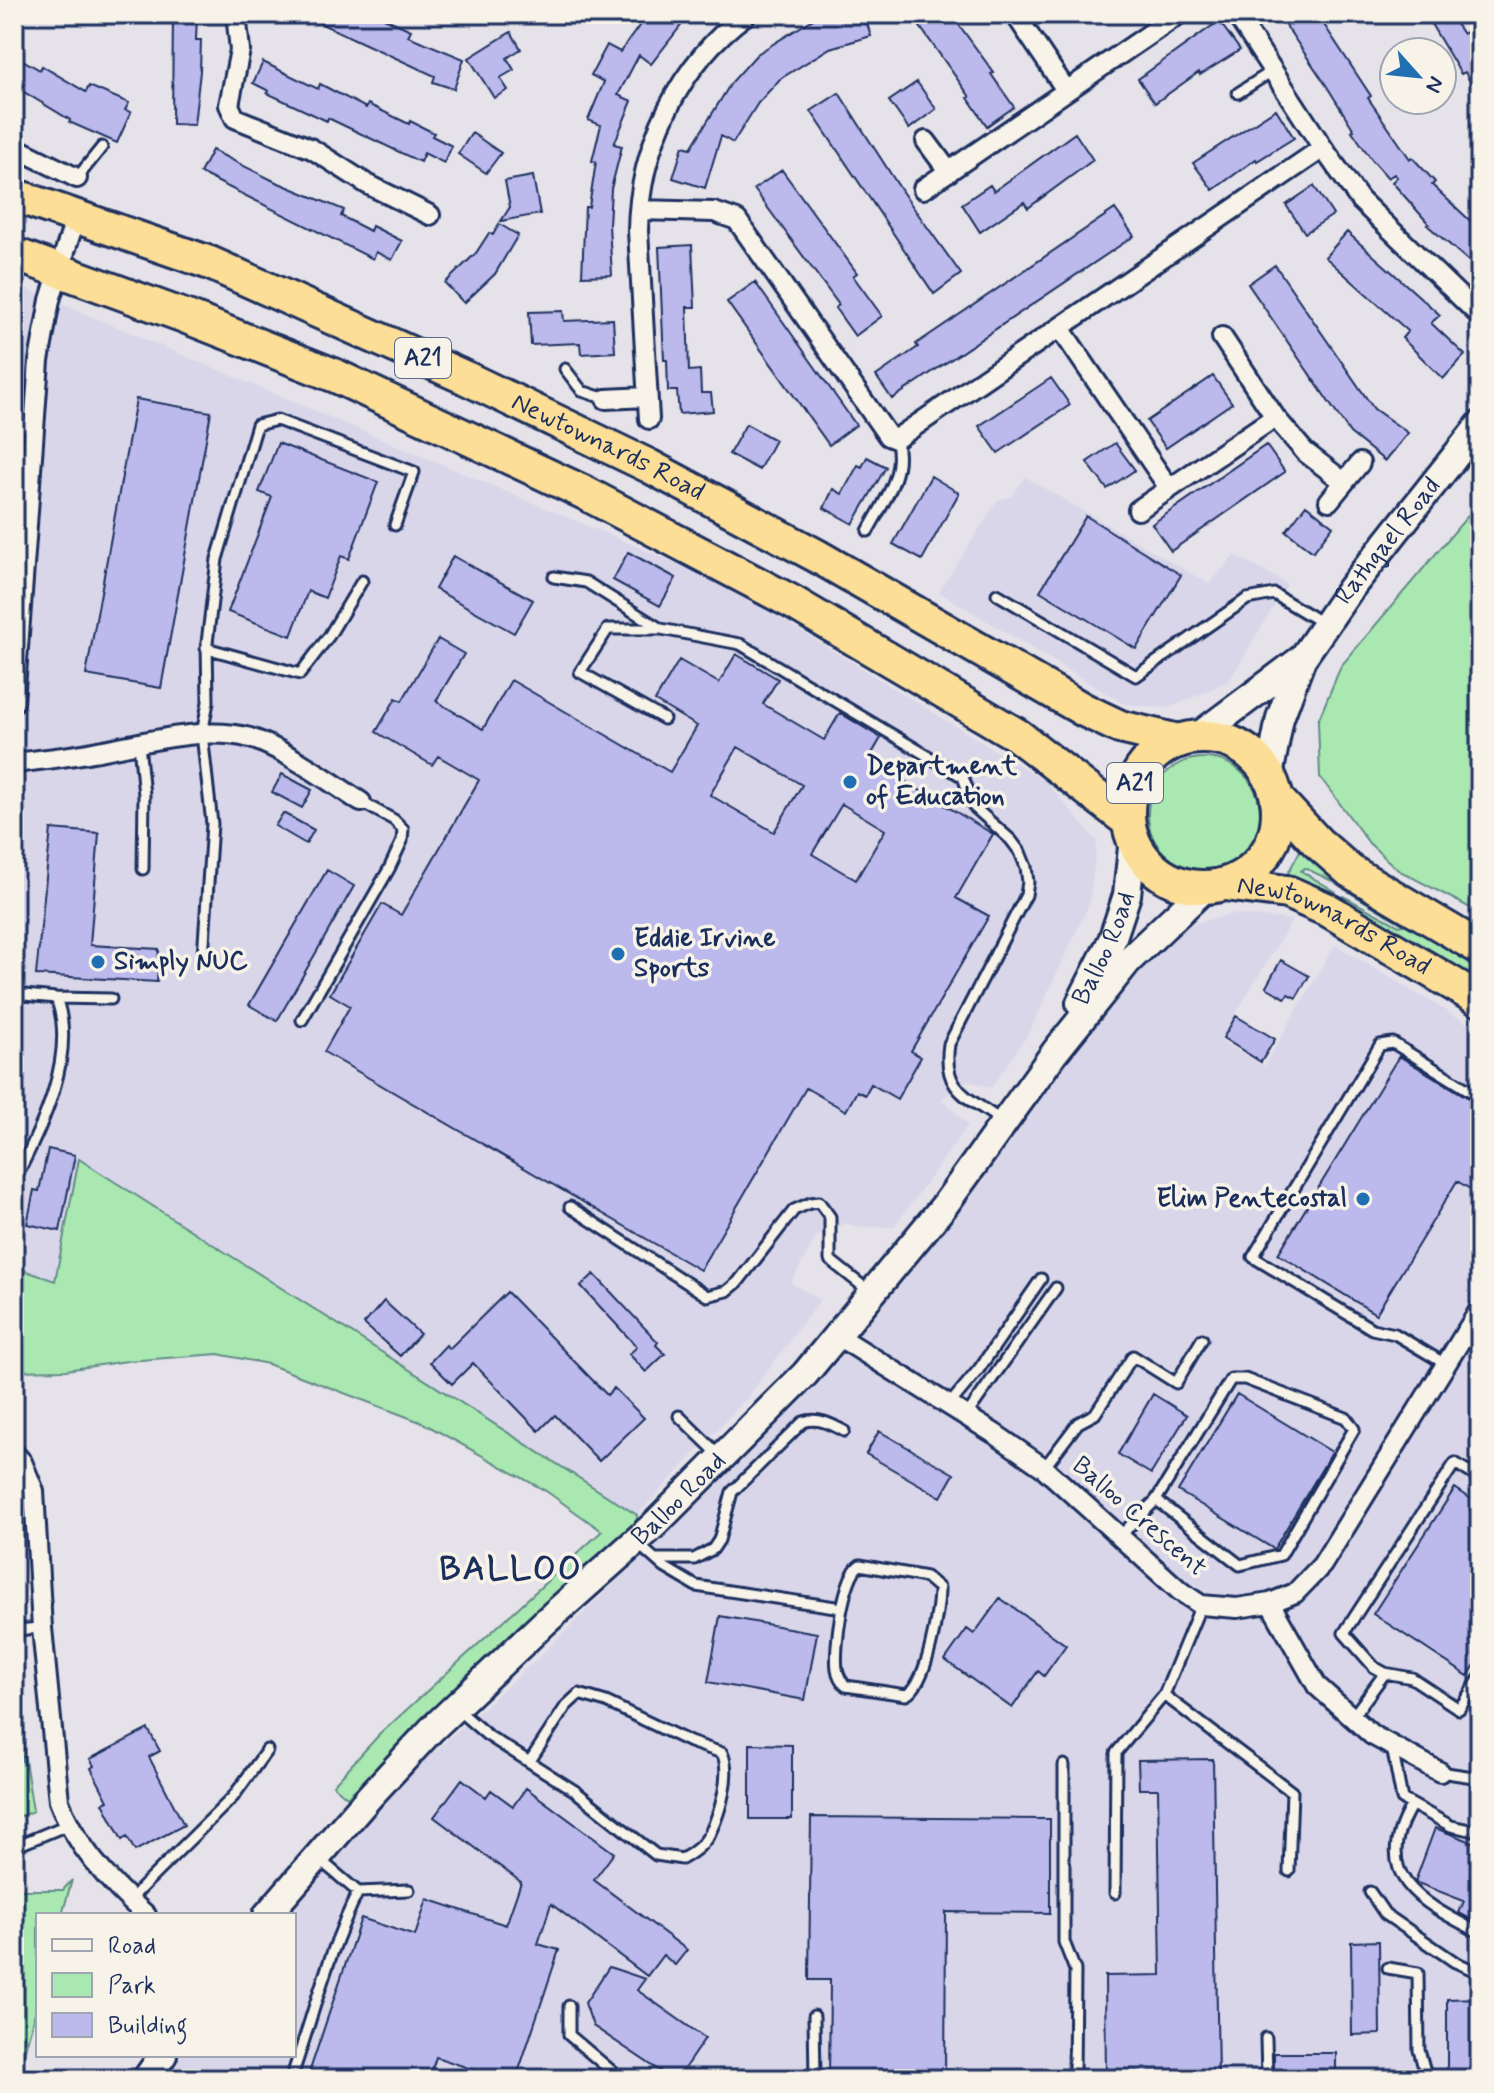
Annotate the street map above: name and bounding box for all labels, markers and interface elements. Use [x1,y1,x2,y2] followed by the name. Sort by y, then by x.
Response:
[1378,36,1458,116] north arrow
[1418,71,1450,97] text: N
[395,338,451,378] road number: A21
[506,385,710,510] street label: Newtownards Road
[1327,470,1449,612] street label: Rathgael Road
[866,750,1018,814] place label: Department of Education
[1107,763,1163,803] road number: A21
[841,773,859,791] marker: Department of Education
[1235,869,1437,984] street label: Newtownards Road
[1065,888,1144,1011] street label: Balloo Road
[634,922,776,986] place label: Eddie Irvine Sports
[114,945,248,979] place label: Simply NUC
[609,945,627,963] marker: Eddie Irvine Sports
[89,953,107,971] marker: Simply NUC
[1156,1182,1347,1216] place label: Elim Pentecostal
[1354,1190,1372,1208] marker: Elim Pentecostal
[624,1445,734,1554] street label: Balloo Road
[1064,1449,1214,1585] street label: Balloo Crescent
[439,1547,583,1592] district label: BALLOO
[36,1913,296,2057] legend
[108,1931,156,1962] text: Road
[108,1971,156,2002] text: Park
[108,2011,188,2045] text: Building

